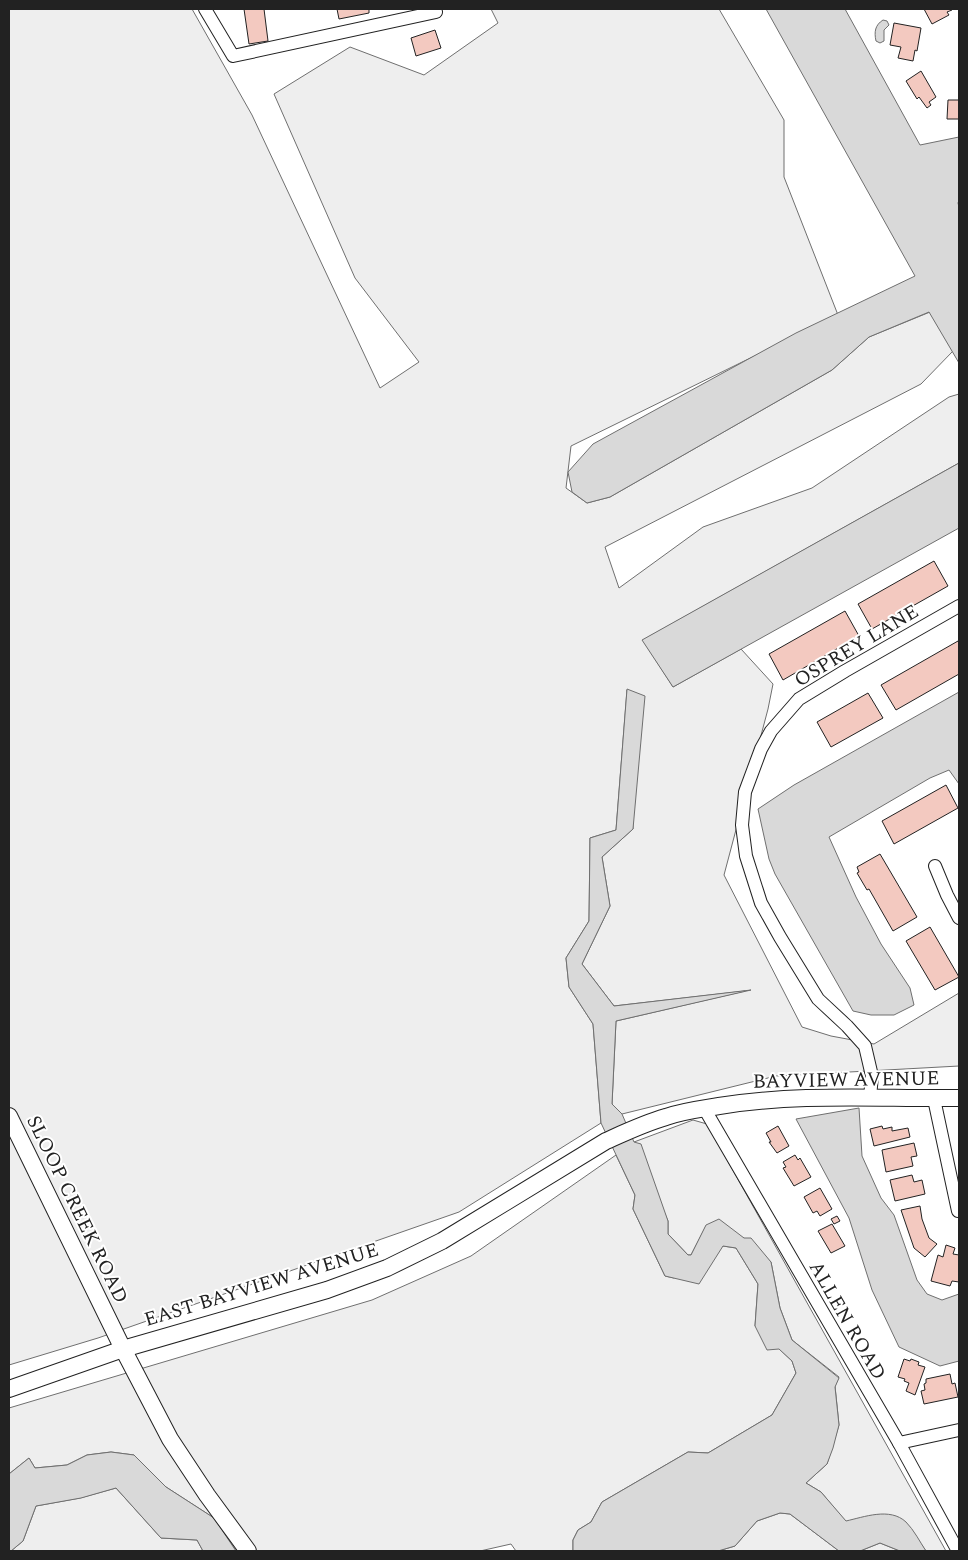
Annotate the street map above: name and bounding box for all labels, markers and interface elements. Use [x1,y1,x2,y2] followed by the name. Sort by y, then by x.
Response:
[788,597,925,695] street label: OSPREY LANE
[752,1063,940,1097] street label: BAYVIEW AVENUE
[18,1110,136,1309] street label: SLOOP CREEK ROAD
[140,1235,382,1335] street label: EAST BAYVIEW AVENUE
[801,1255,893,1386] street label: ALLEN ROAD

